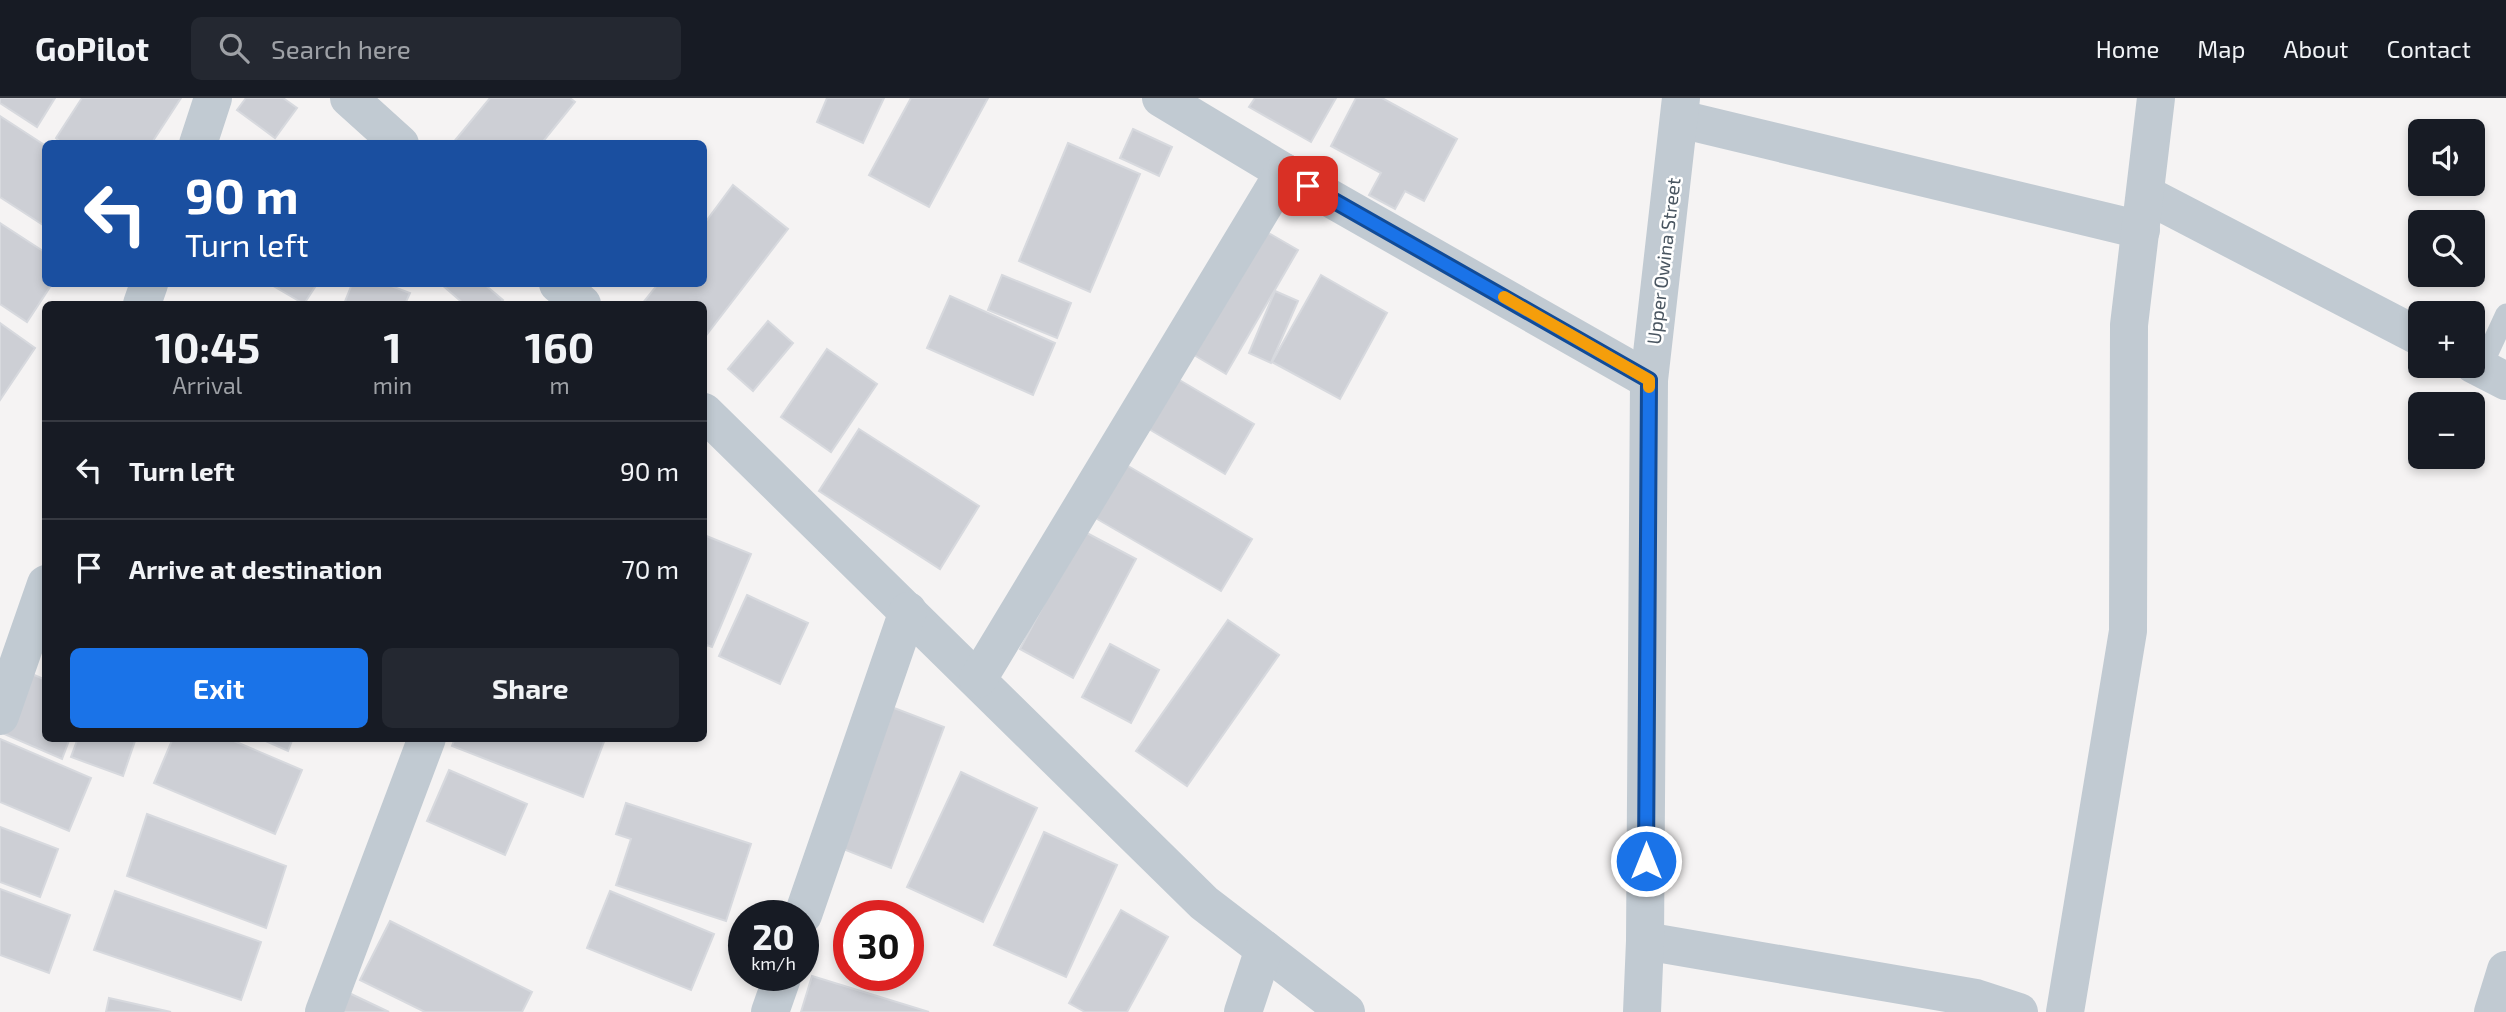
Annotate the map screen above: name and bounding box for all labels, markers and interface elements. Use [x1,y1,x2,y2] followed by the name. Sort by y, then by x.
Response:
[191,17,681,80] search box
[35,28,149,68] text: GoPilot
[215,29,253,67] icon: search
[271,33,411,64] text: Search here
[2096,34,2159,63] text: Home
[2197,34,2245,63] text: Map
[2283,34,2349,63] text: About
[2387,34,2471,63] text: Contact
[2408,119,2485,469] map controls
[2408,119,2485,196] button: sound
[1278,156,1338,216] pin
[185,165,299,224] text: 90 m
[1289,167,1327,205] icon: arrive
[70,168,161,259] icon: left
[1641,176,1685,346] street label: Upper Owina Street
[2408,210,2485,287] button: search
[185,225,309,263] text: Turn left
[2408,301,2485,378] button: +
[155,321,260,371] text: 10:45
[383,321,402,371] text: 1
[525,321,594,371] text: 160
[172,371,242,399] text: Arrival
[373,371,412,399] text: min
[549,371,570,399] text: m
[2408,392,2485,469] button: −
[70,451,108,489] icon: left
[129,455,235,486] text: Turn left
[620,455,679,486] text: 90 m
[70,549,108,587] icon: arrive
[129,553,382,584] text: Arrive at destination
[621,553,679,584] text: 70 m
[70,648,368,728] button: Exit
[382,648,679,728] button: Share
[1609,824,1683,898] position arrow
[833,900,924,991] speed limit sign: 30
[752,915,795,957] text: 20
[751,952,796,974] text: km/h

